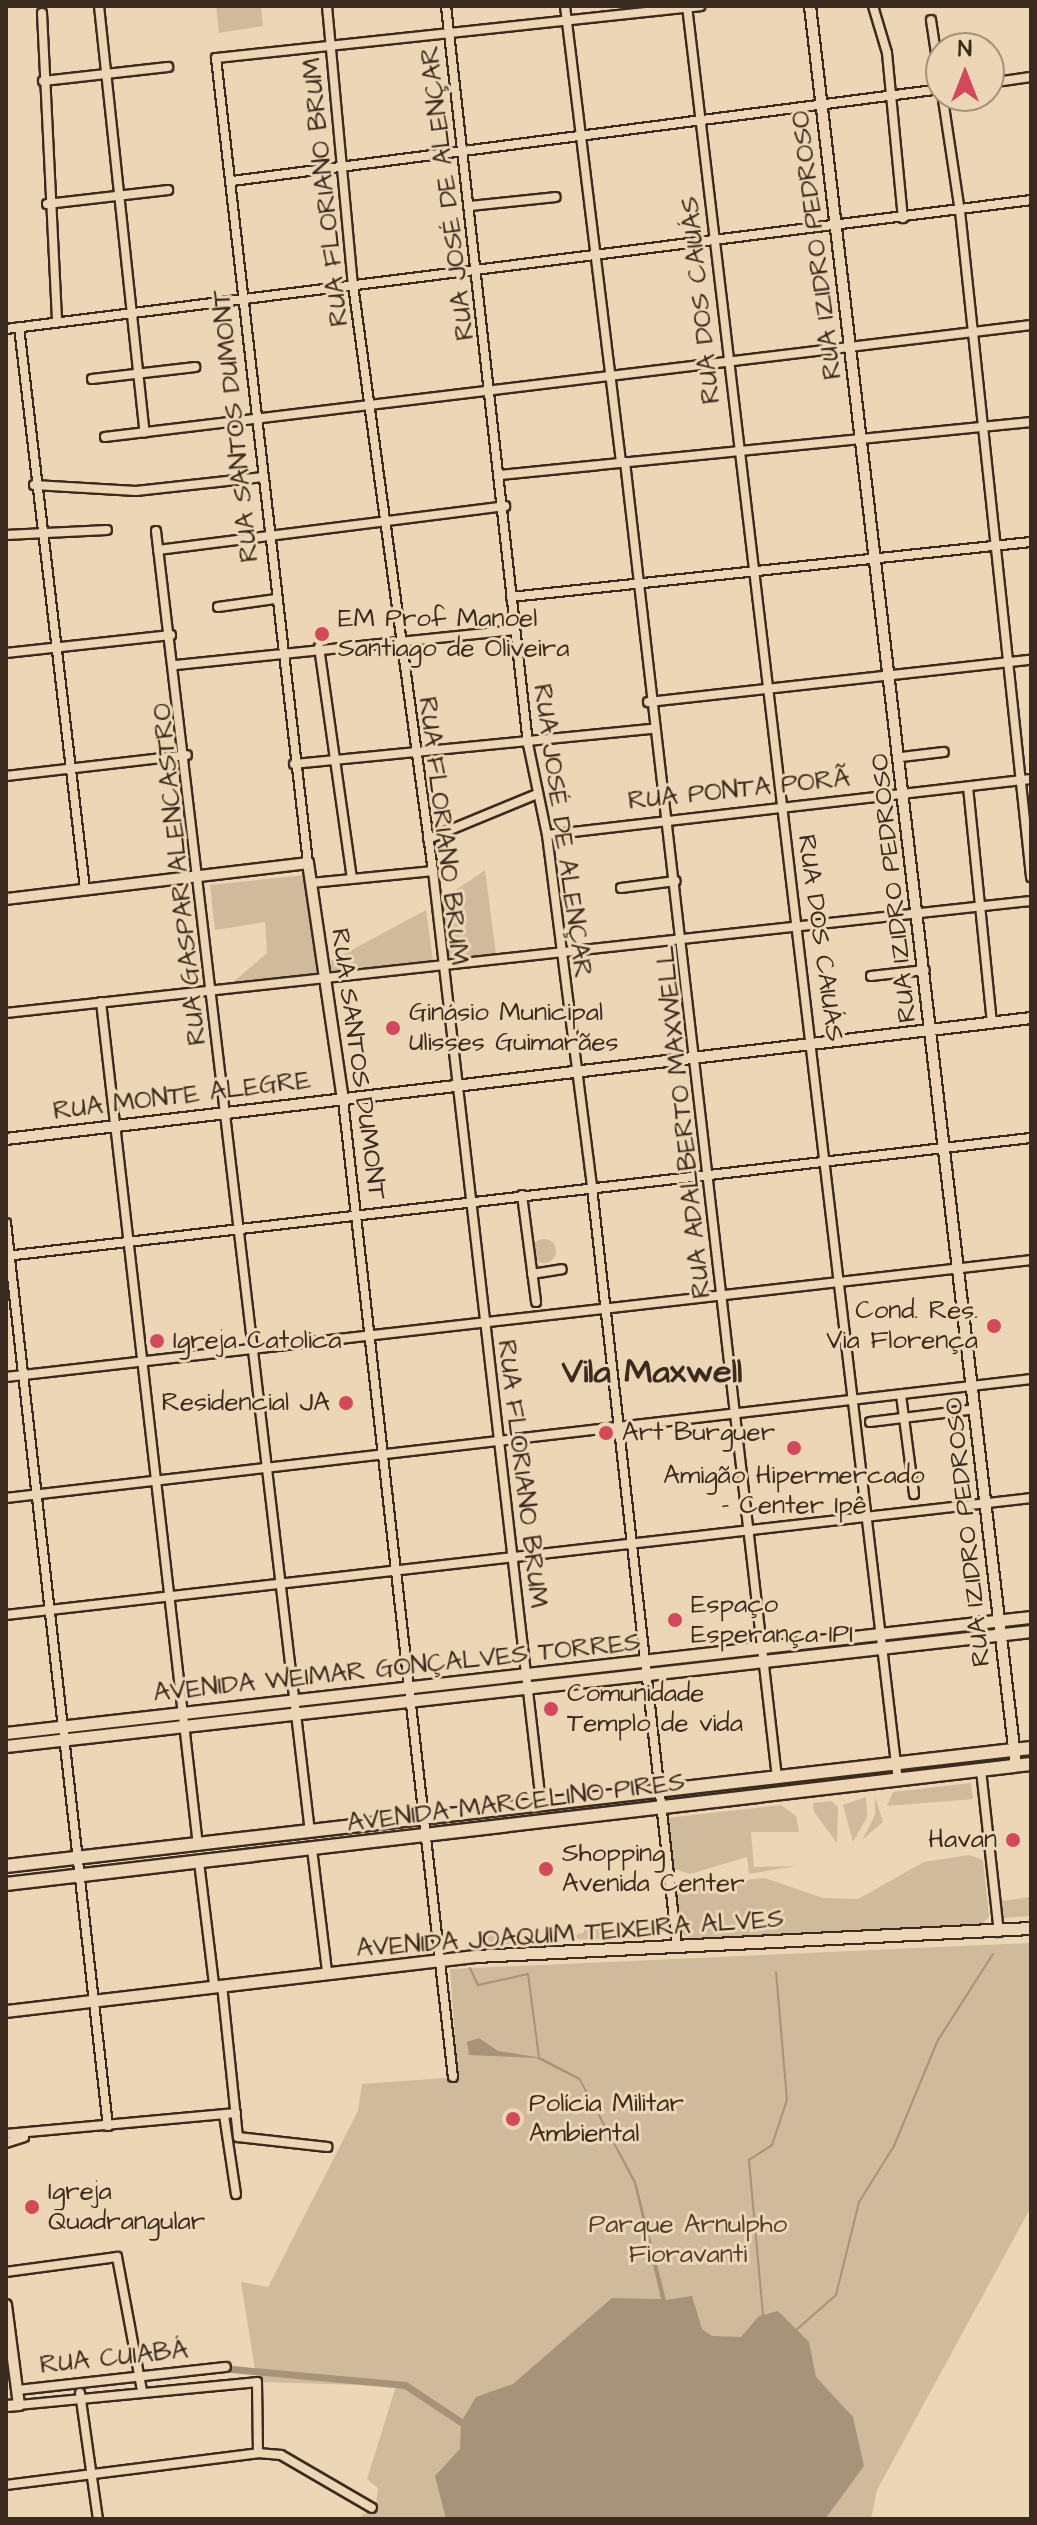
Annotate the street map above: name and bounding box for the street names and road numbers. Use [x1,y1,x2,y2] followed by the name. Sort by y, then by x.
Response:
[414,44,482,342] street label: RUA JOSÉ DE ALENÇAR
[296,56,356,328] street label: RUA FLORIANO BRUM
[785,109,849,381] street label: RUA IZIDRO PEDROSO
[675,195,727,405] street label: RUA DOS CAIUÁS
[206,288,266,564] street label: RUA SANTOS DUMONT
[526,682,598,980] street label: RUA JOSÉ DE ALENÇAR
[411,695,475,967] street label: RUA FLORIANO BRUM
[147,701,213,1047] street label: RUA GASPAR ALENCASTRO
[864,752,924,1024] street label: RUA IZIDRO PEDROSO
[627,763,851,817] street label: RUA PONTA PORÃ
[790,833,850,1043] street label: RUA DOS CAIUÁS
[324,926,392,1202] street label: RUA SANTOS DUMONT
[650,944,718,1300] street label: RUA ADALBERTO MAXWELL
[51,1065,313,1127] street label: RUA MONTE ALEGRE
[490,1338,554,1610] street label: RUA FLORIANO BRUM
[938,1396,998,1668] street label: RUA IZIDRO PEDROSO
[152,1627,642,1709] street label: AVENIDA WEIMAR GONÇALVES TORRES
[345,1767,687,1839] street label: AVENIDA MARCELINO PIRES
[355,1903,785,1965] street label: AVENIDA JOAQUIM TEIXEIRA ALVES
[38,2335,190,2381] street label: RUA CUIABÁ

